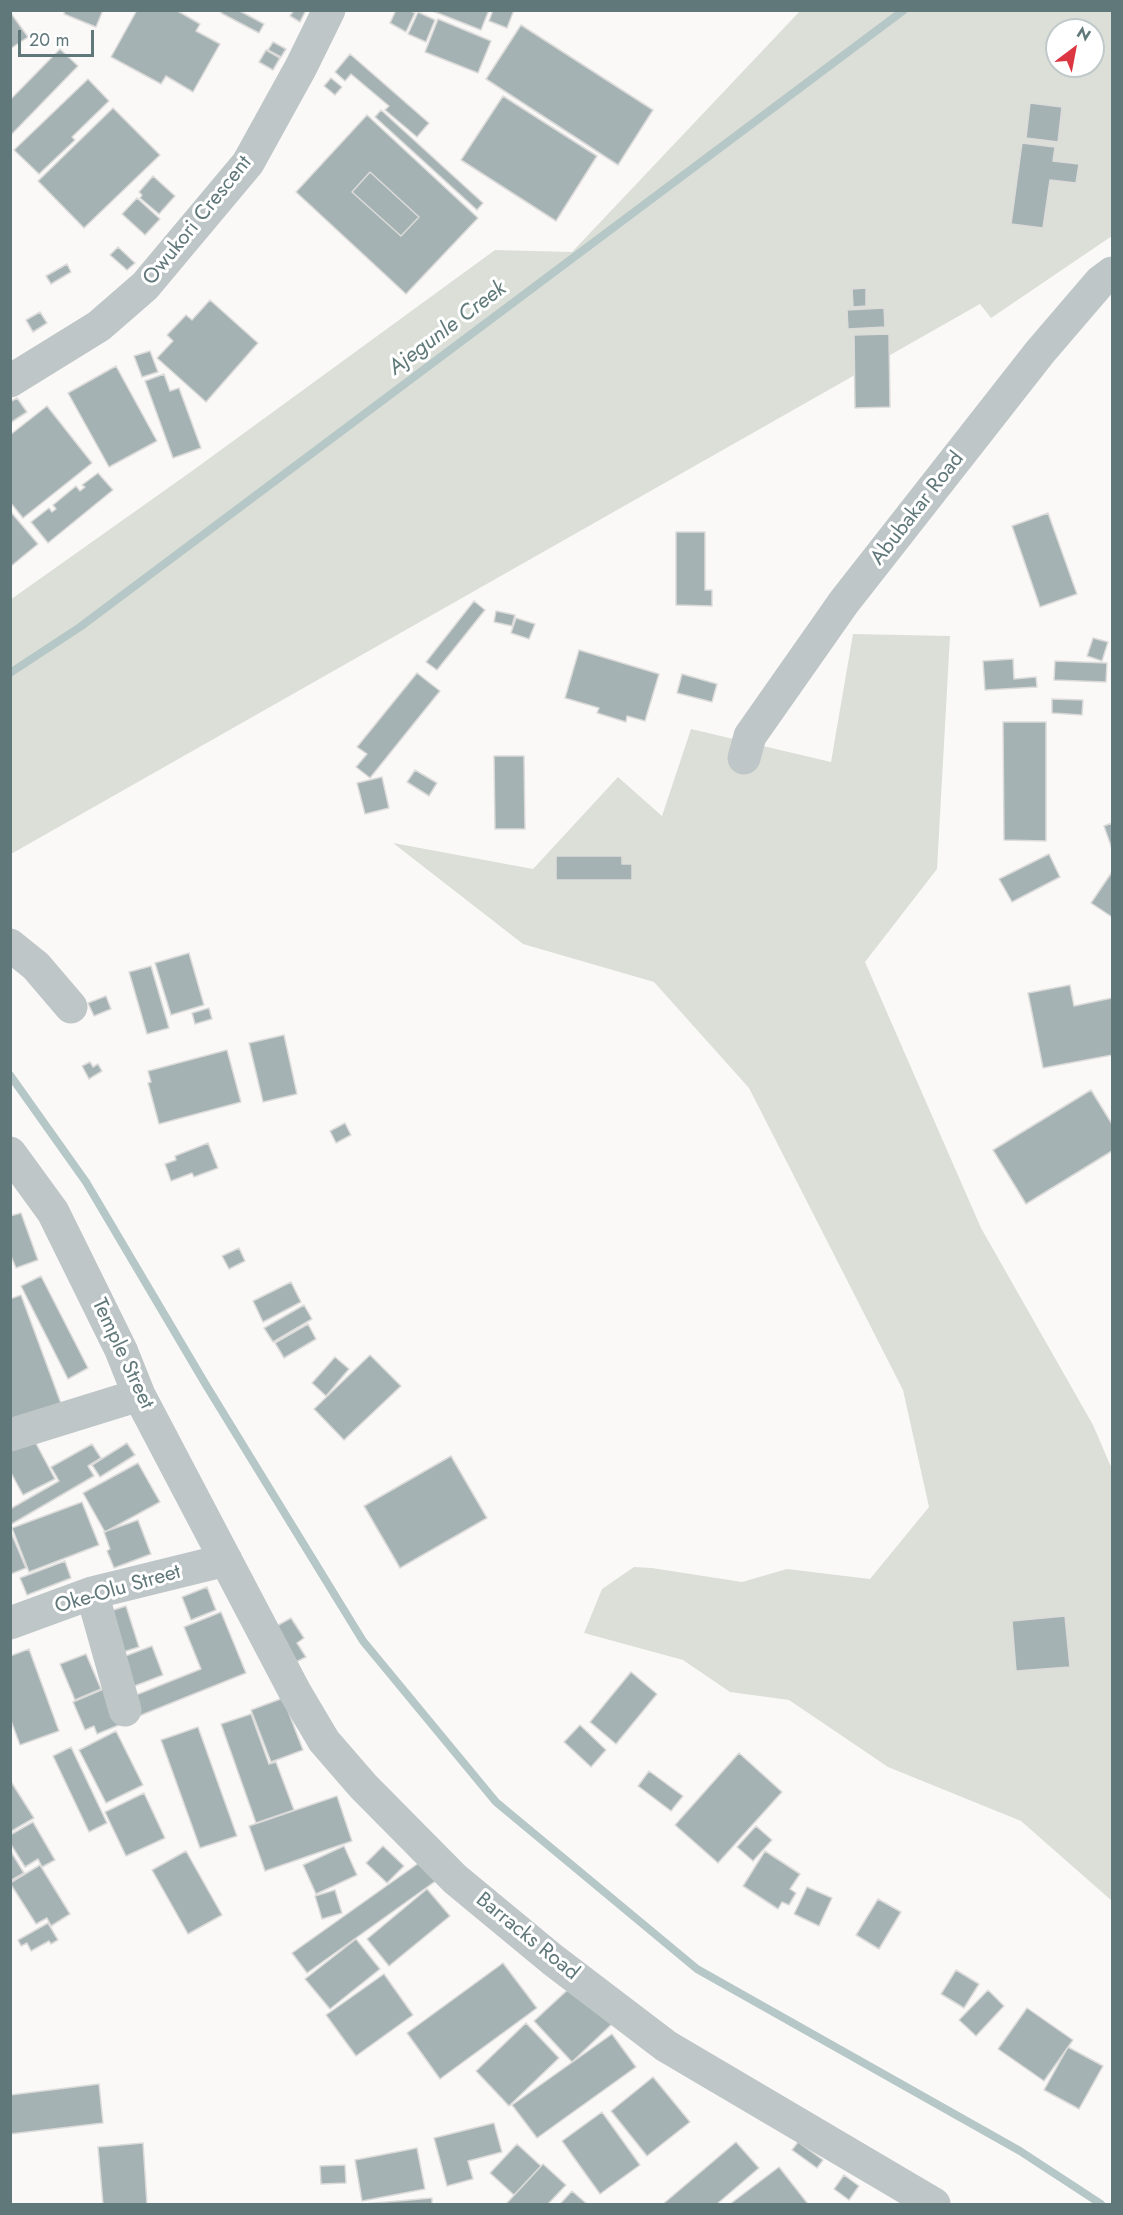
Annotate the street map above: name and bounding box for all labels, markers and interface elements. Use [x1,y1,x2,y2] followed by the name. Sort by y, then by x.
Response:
[21,18,98,56] scale bar
[1045,18,1105,78] north arrow
[1072,21,1095,47] text: N
[29,27,69,53] text: 20 m
[138,151,258,291] street label: Owukori Crescent
[384,276,512,382] water label: Ajegunle Creek
[866,447,970,571] street label: Abubakar Road
[85,1295,159,1413] street label: Temple Street
[52,1560,184,1620] street label: Oke-Olu Street
[470,1888,584,1986] street label: Barracks Road

